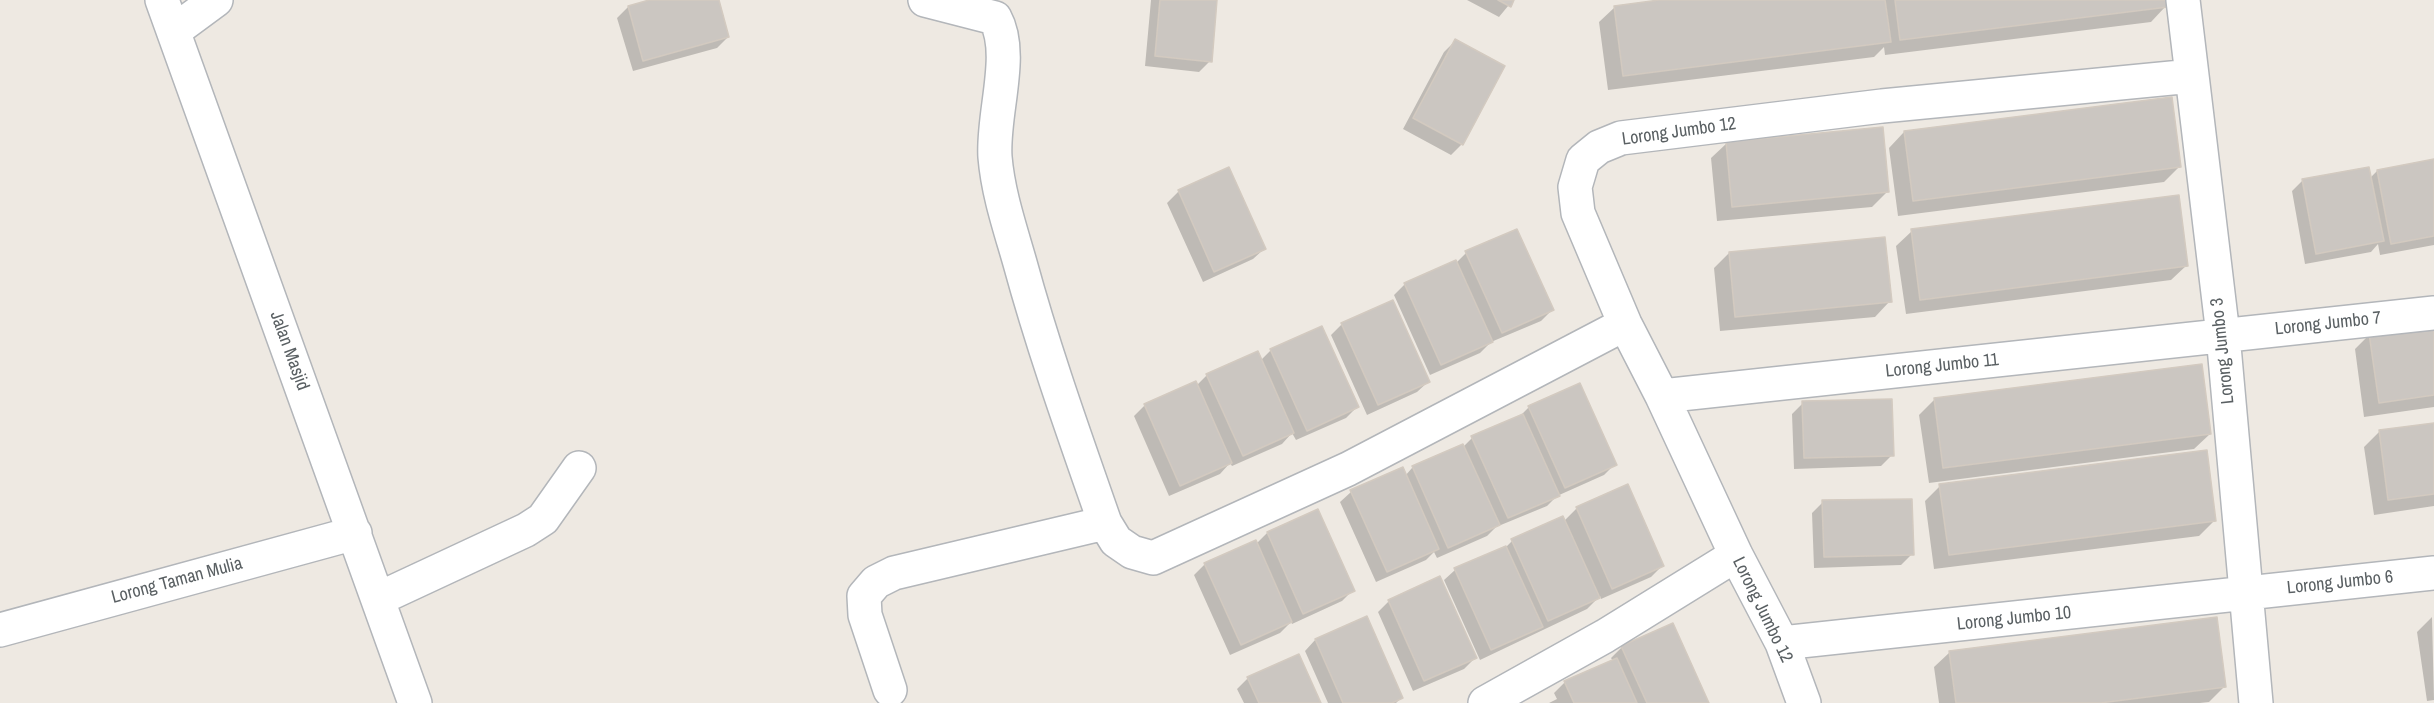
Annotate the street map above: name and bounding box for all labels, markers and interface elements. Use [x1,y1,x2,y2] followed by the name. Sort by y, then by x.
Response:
[1621,113,1737,151] street label: Lorong Jumbo 12
[2207,297,2239,405] street label: Lorong Jumbo 3
[265,308,313,394] street label: Jalan Masjid
[2274,308,2382,340] street label: Lorong Jumbo 7
[1884,349,2000,383] street label: Lorong Jumbo 11
[109,553,245,609] street label: Lorong Taman Mulia
[1727,554,1797,666] street label: Lorong Jumbo 12
[2286,567,2394,599] street label: Lorong Jumbo 6
[1956,602,2072,636] street label: Lorong Jumbo 10

